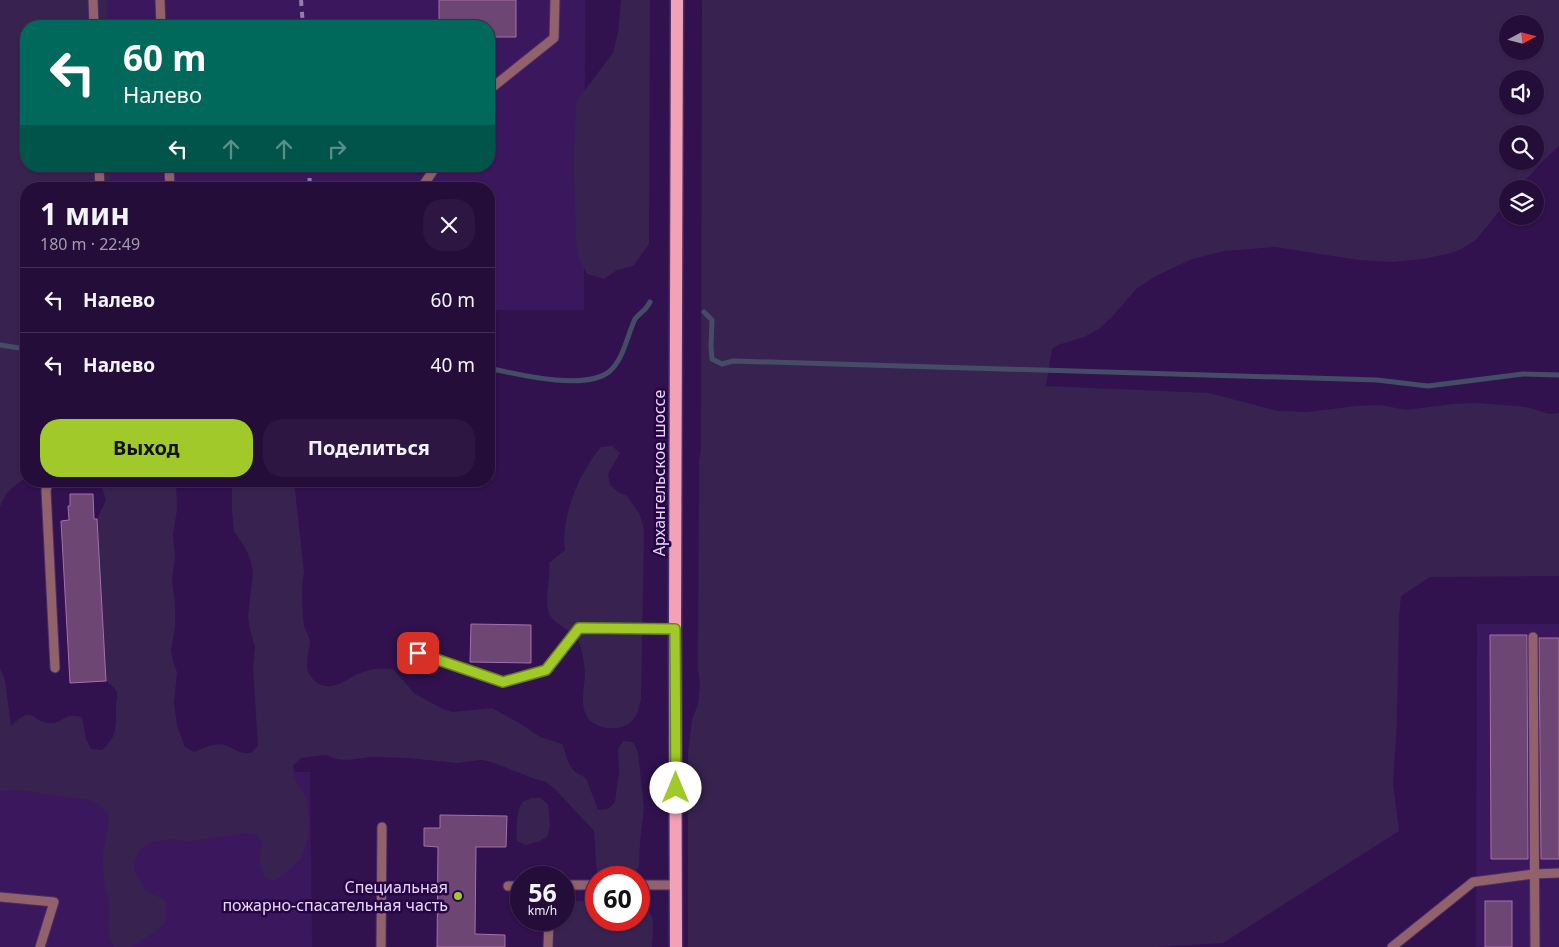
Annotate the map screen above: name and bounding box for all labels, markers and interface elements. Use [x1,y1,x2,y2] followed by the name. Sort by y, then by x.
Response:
[1499,15,1544,60] north arrow
[1499,15,1544,225] map controls
[123,34,206,81] text: 60 m
[40,40,105,105] icon: left
[1499,70,1544,115] button: sound
[123,79,202,109] text: Налево
[1499,125,1544,170] button: search
[164,135,192,163] icon: left
[217,135,245,163] icon: ahead
[270,135,298,163] icon: ahead
[323,135,351,163] icon: right
[1499,180,1544,225] button: layers
[40,193,130,234] text: 1 мин
[423,199,475,251] button: close
[40,233,140,255] text: 180 m · 22:49
[40,286,68,314] icon: left
[83,287,155,313] text: Налево
[431,287,475,313] text: 60 m
[40,351,68,379] icon: left
[83,352,155,378] text: Налево
[431,352,475,378] text: 40 m
[648,390,670,556] street label: Архангельское шоссе
[40,419,253,477] button: Выход
[263,419,475,477] button: Поделиться
[397,632,439,674] pin
[404,639,432,667] icon: arrive
[649,761,701,813] position arrow
[585,866,650,931] speed limit sign: 60
[528,875,557,909] text: 56
[222,876,448,916] place label: Специальная пожарно-спасательная часть
[452,890,464,902] marker: Специальная пожарно-спасательная часть
[528,902,557,919] text: km/h

